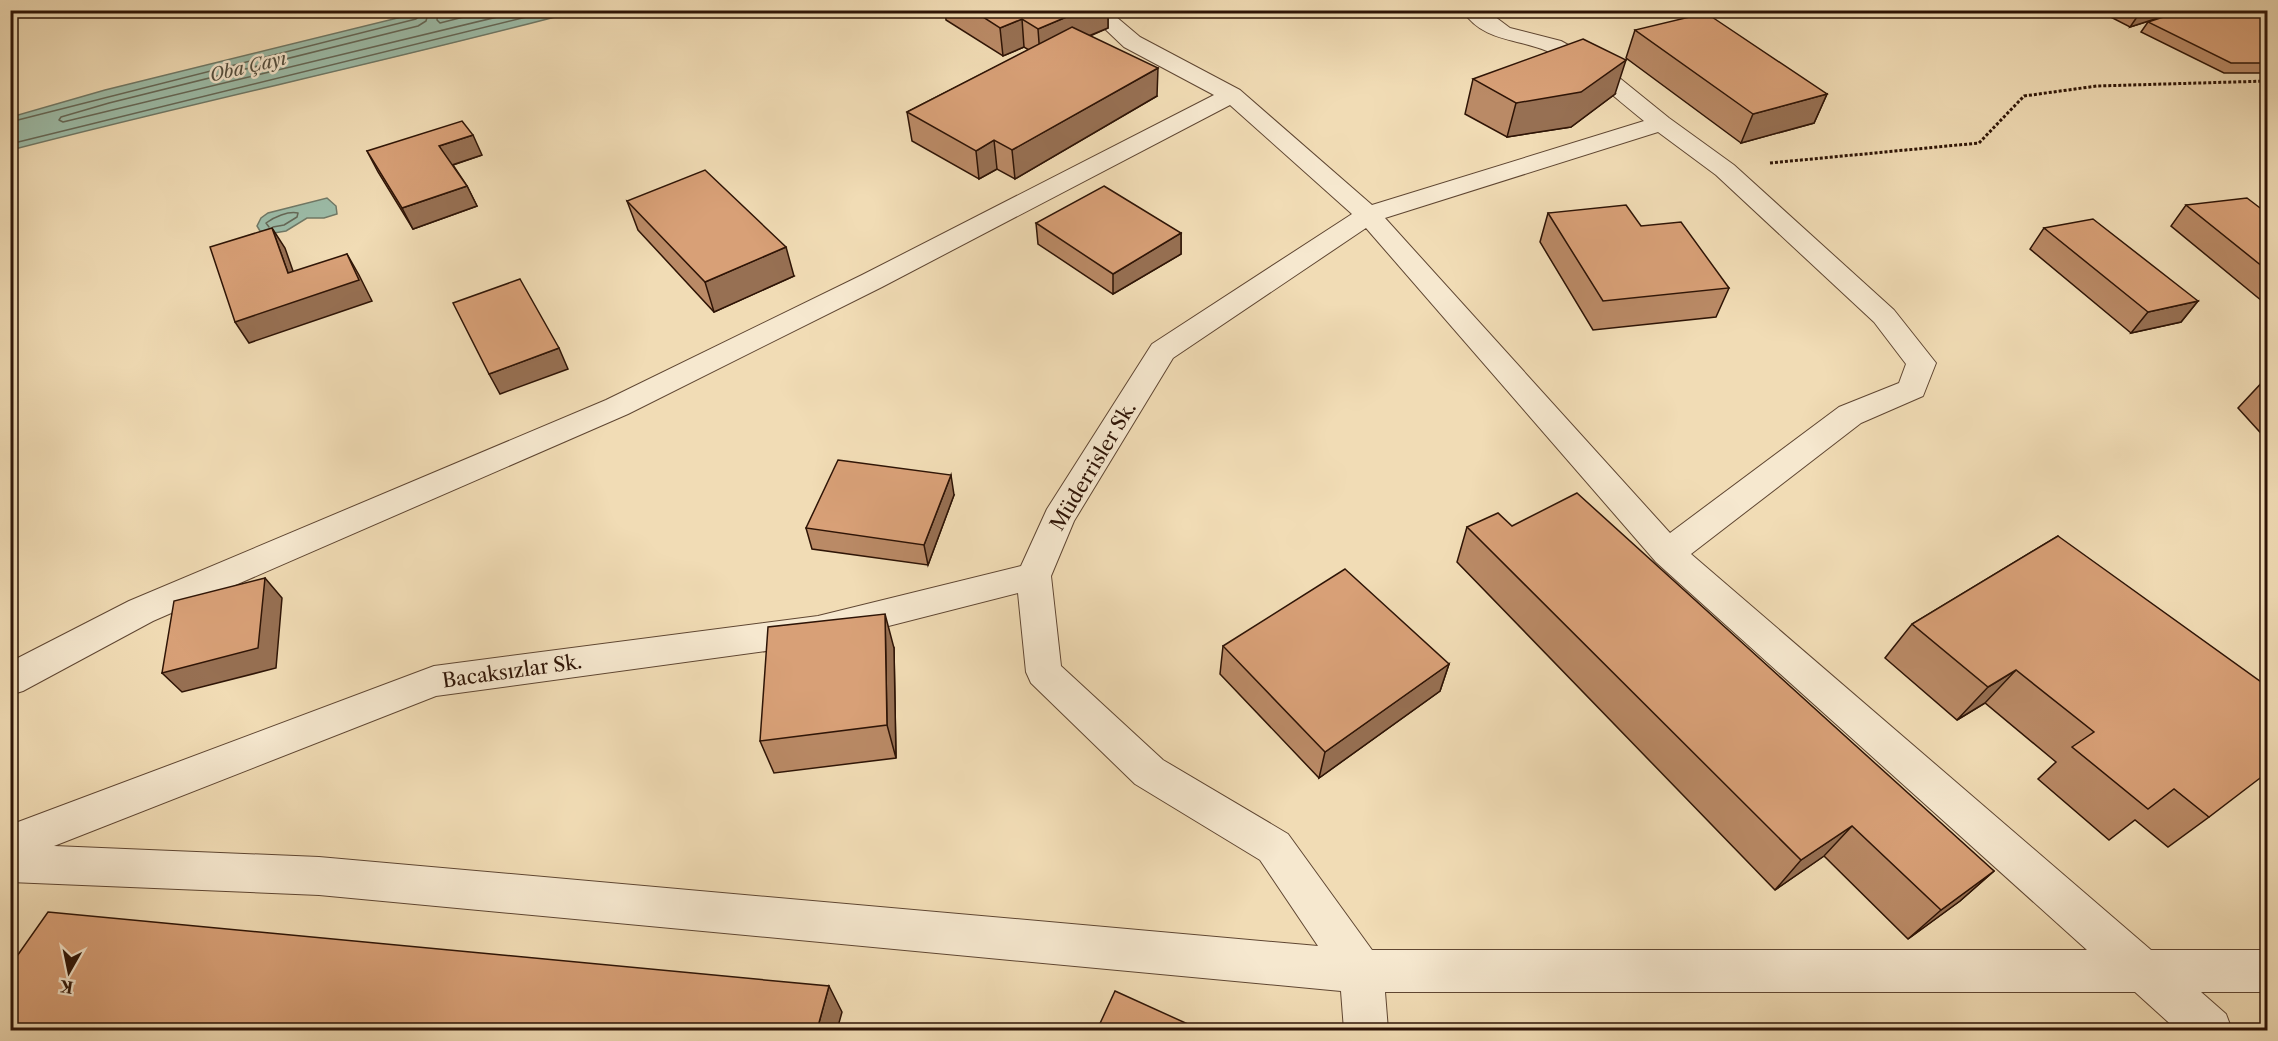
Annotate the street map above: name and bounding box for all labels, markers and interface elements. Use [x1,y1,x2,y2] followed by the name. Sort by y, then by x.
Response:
[207,47,289,87] water label: Oba Çayı
[1045,397,1141,535] street label: Müderrisler Sk.
[441,649,583,693] street label: Bacaksızlar Sk.
[39,942,99,1002] north arrow
[58,976,75,998] text: K

